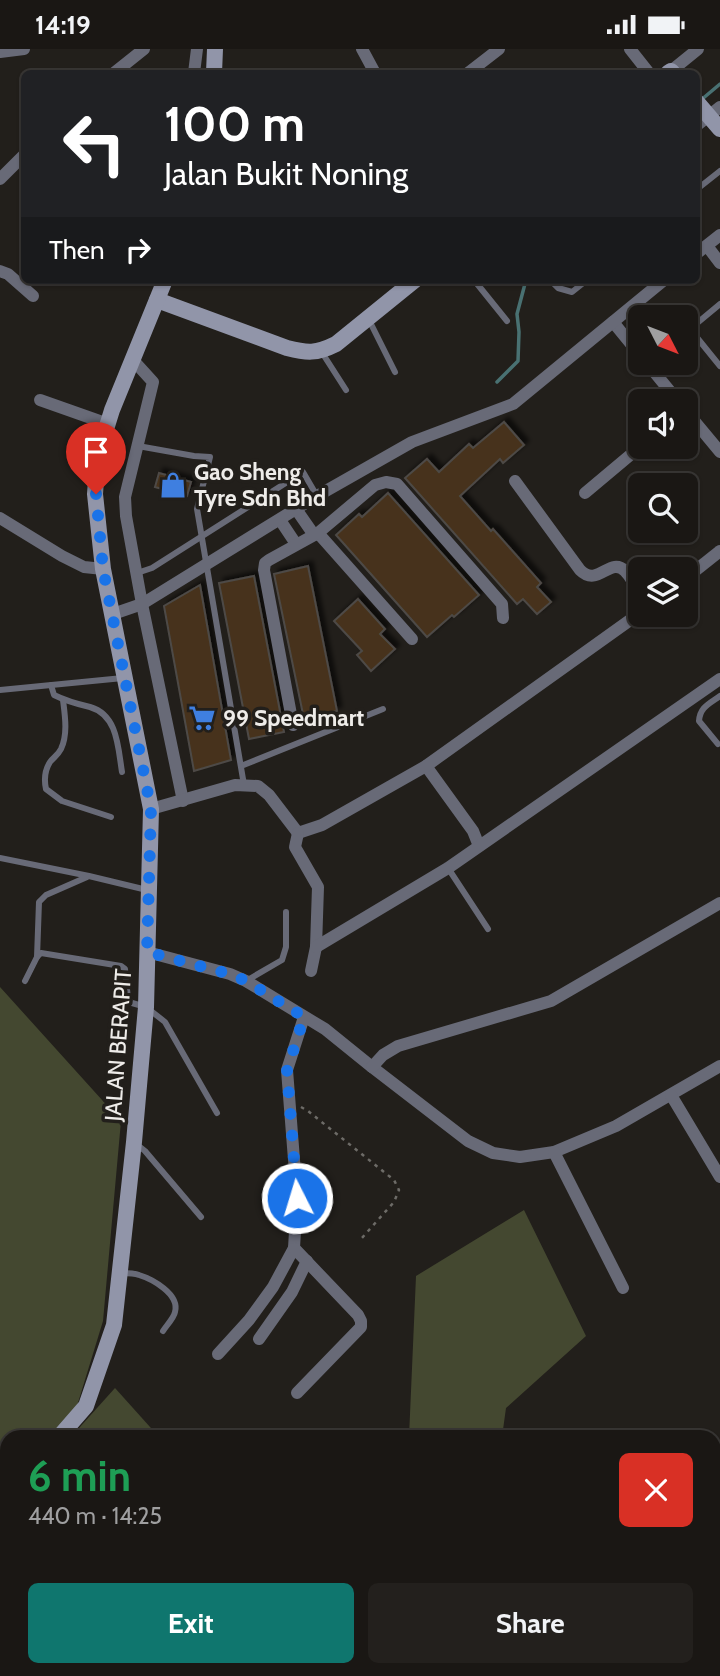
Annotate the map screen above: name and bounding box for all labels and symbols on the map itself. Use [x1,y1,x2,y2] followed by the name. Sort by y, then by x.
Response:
[628,305,698,375] north arrow
[66,422,126,494] pin
[194,458,326,512] place label: Gao Sheng Tyre Sdn Bhd
[158,470,188,500] shop icon: Gao Sheng Tyre Sdn Bhd
[187,703,217,733] supermarket icon: 99 Speedmart
[223,704,364,732] place label: 99 Speedmart
[99,968,137,1123] street label: JALAN BERAPIT
[260,1161,334,1235] position arrow

